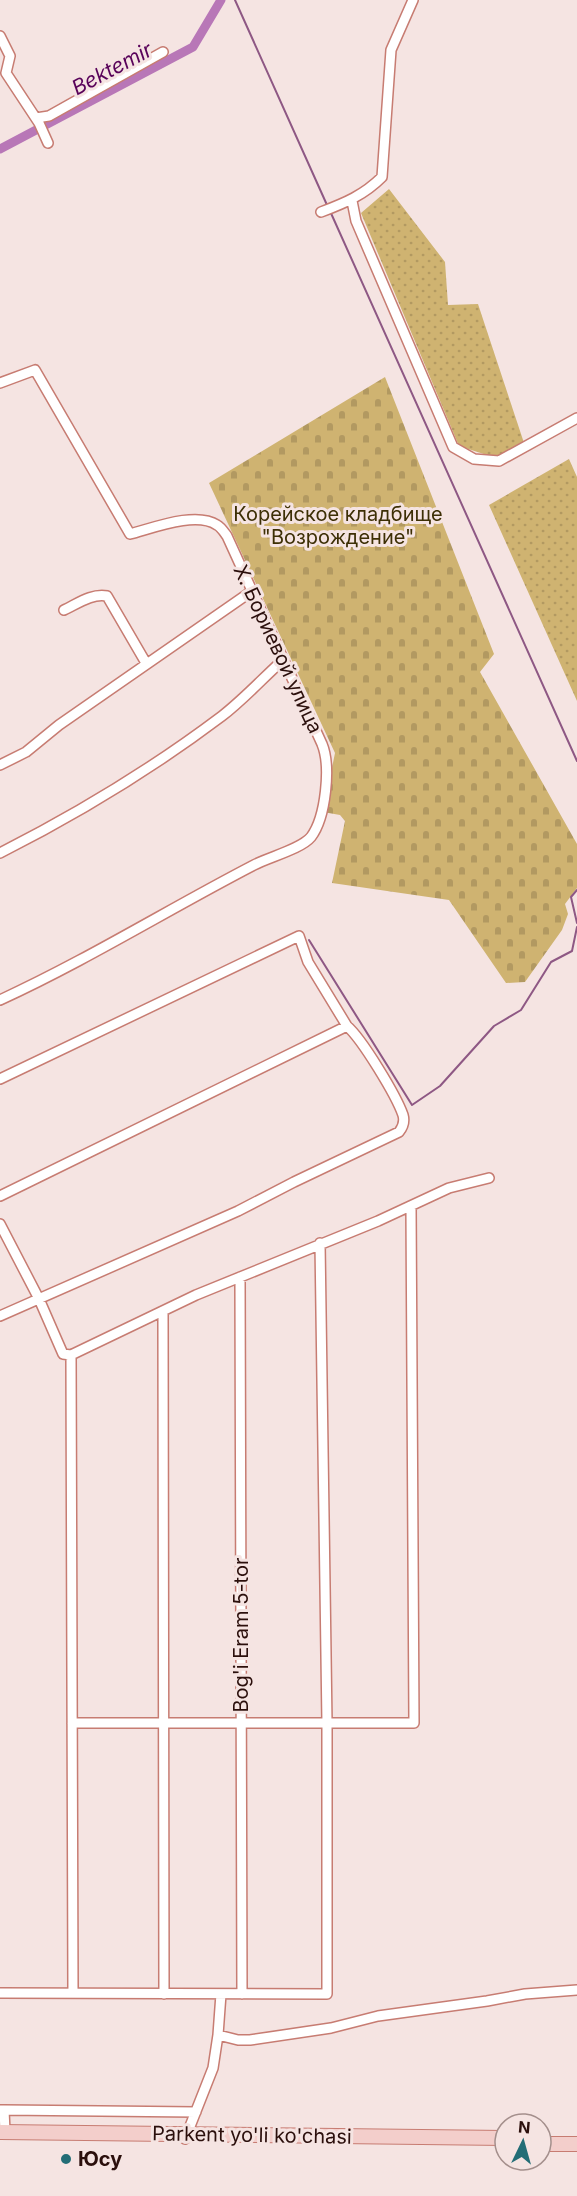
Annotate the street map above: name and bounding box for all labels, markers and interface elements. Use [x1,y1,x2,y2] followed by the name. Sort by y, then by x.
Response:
[67,36,157,100] water label: Bektemir
[233,502,443,549] park label: Корейское кладбище "Возрождение"
[228,561,328,737] street label: Х. Бориевой улица
[229,1557,253,1712] street label: Bog'i Eram 5-tor
[493,2112,553,2172] north arrow
[517,2117,531,2138] text: N
[152,2121,352,2149] street label: Parkent yo'li ko'chasi
[78,2147,122,2171] place label: Юсу
[59,2152,73,2166] marker: Юсу

